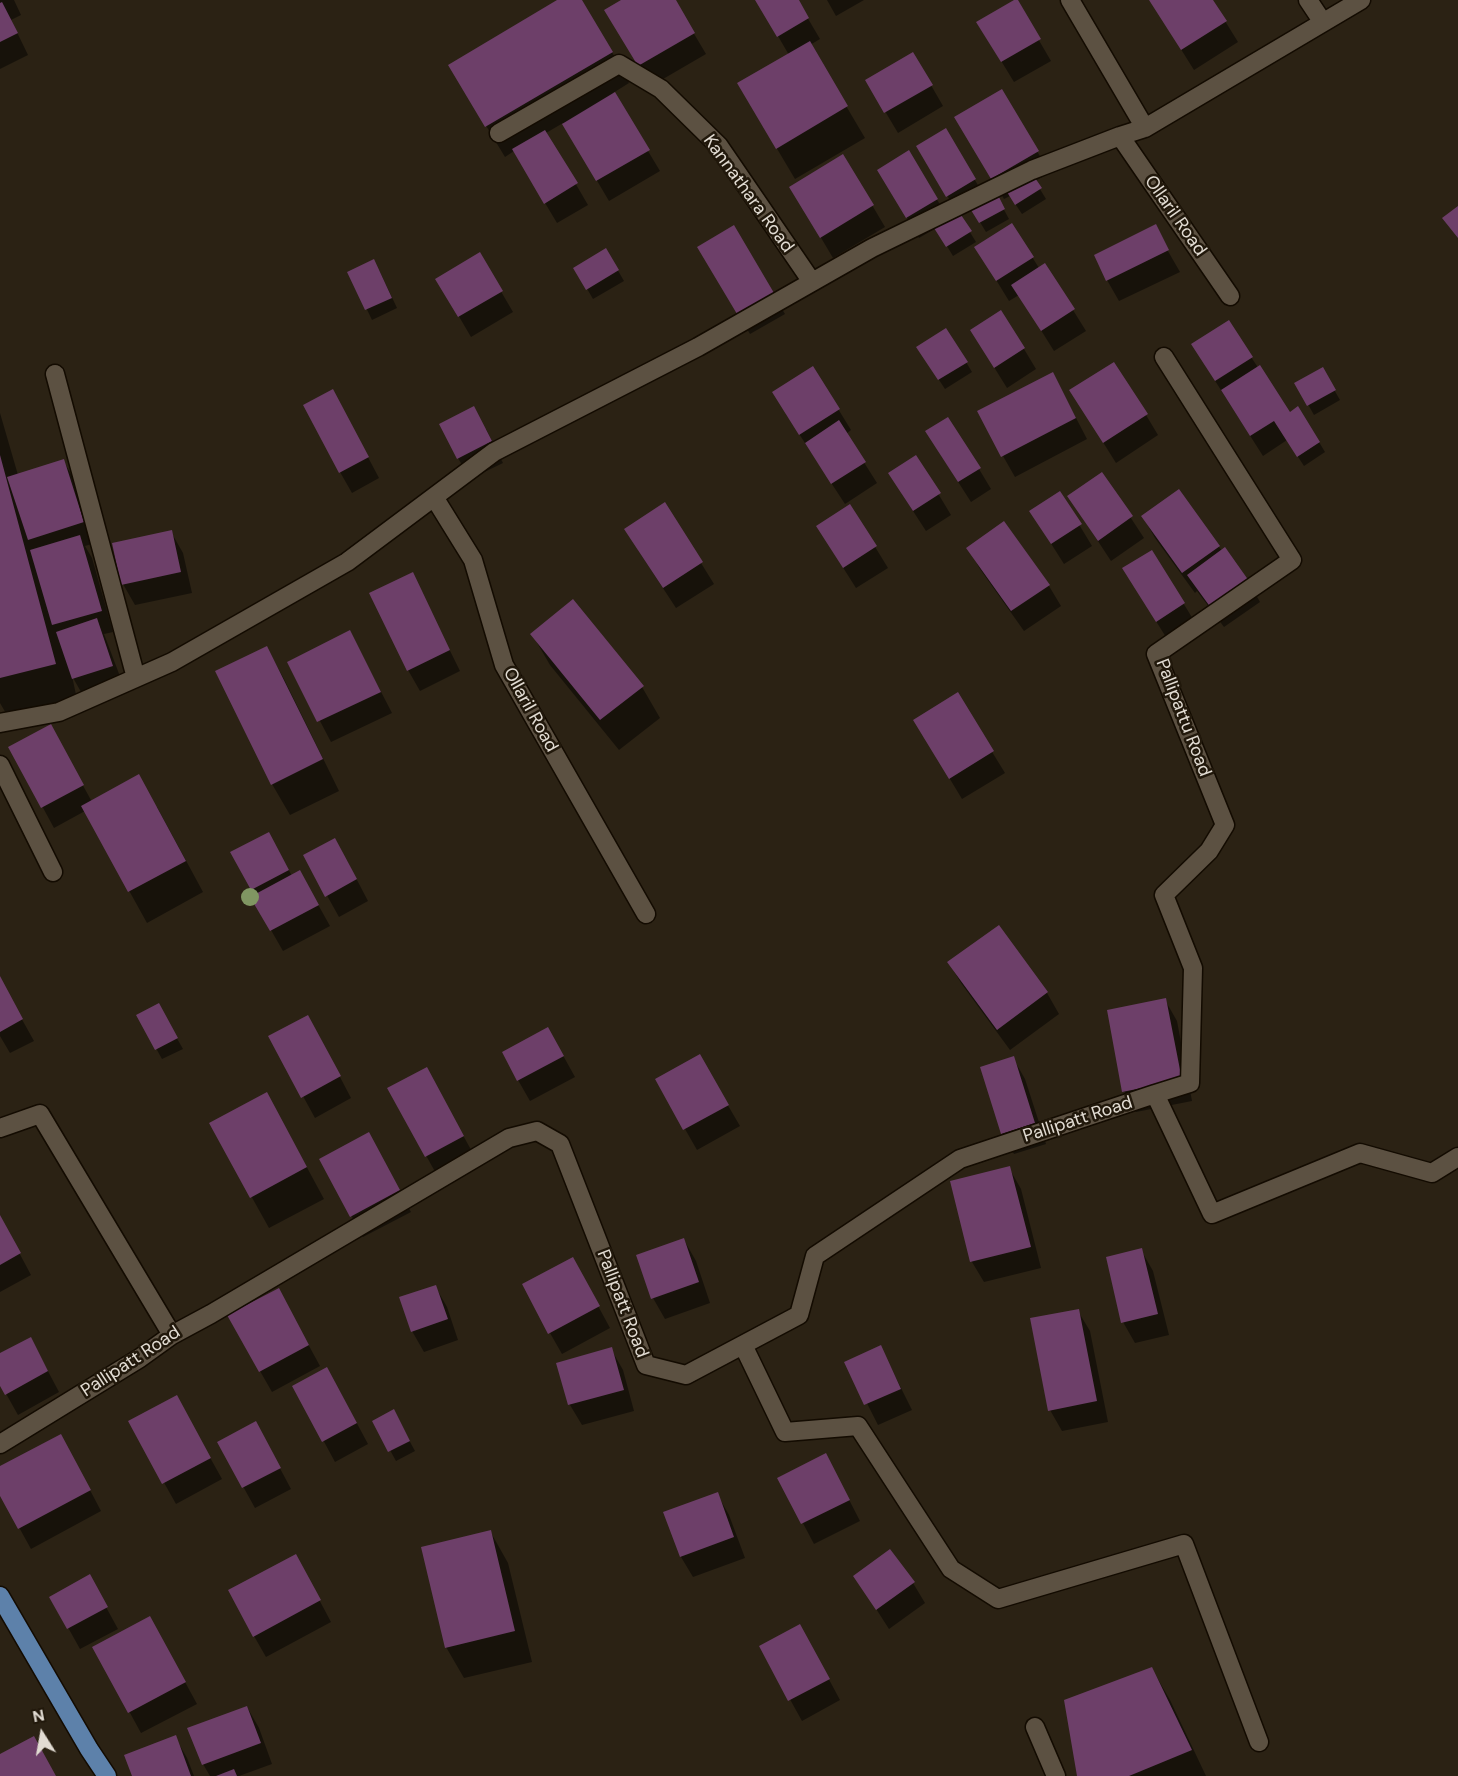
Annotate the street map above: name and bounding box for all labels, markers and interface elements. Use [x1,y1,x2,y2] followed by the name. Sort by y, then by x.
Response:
[698,131,798,257] street label: Kannathara Road
[1139,172,1211,260] street label: Ollaril Road
[1151,656,1215,780] street label: Pallipattu Road
[498,664,562,756] street label: Ollaril Road
[1021,1092,1135,1148] street label: Pallipatt Road
[592,1247,652,1361] street label: Pallipatt Road
[77,1322,185,1402] street label: Pallipatt Road
[12,1704,72,1764] north arrow
[31,1704,46,1727] text: N

